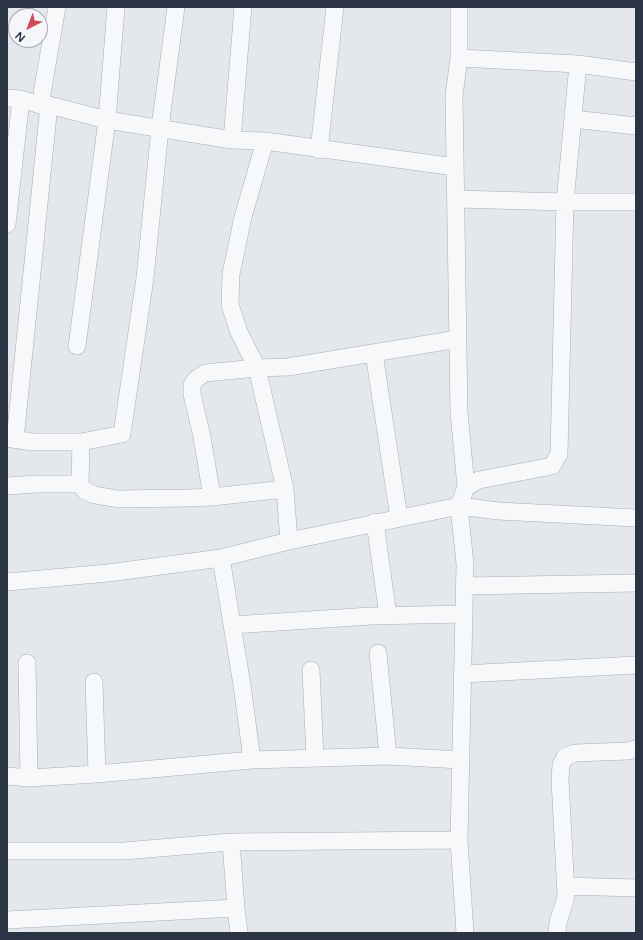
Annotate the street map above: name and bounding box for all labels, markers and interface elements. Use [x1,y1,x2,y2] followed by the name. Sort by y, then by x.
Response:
[8,8,48,48] north arrow
[13,29,28,44] text: N

